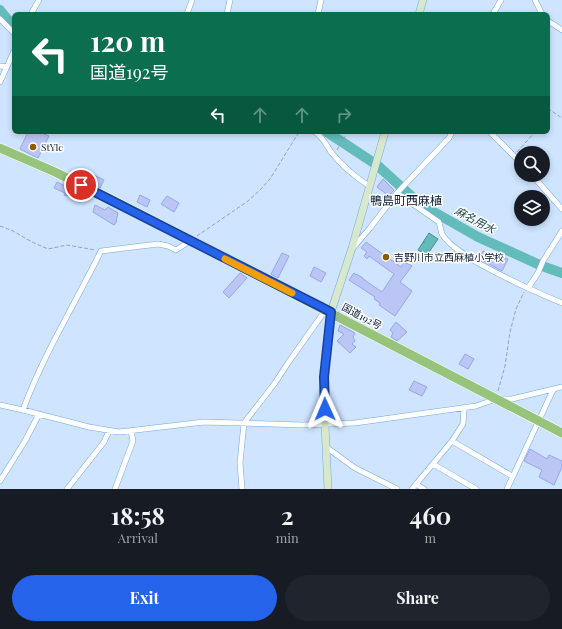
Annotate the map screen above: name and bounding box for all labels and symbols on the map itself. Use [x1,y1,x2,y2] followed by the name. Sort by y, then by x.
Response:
[41,140,63,154] place label: StYle
[28,142,38,152] marker: StYle
[64,168,98,202] pin
[370,192,442,208] district label: 鴨島町西麻植
[452,203,499,237] water label: 麻名用水
[394,250,504,264] place label: 吉野川市立西麻植小学校
[381,252,391,262] marker: 吉野川市立西麻植小学校
[339,300,385,332] street label: 国道192号
[304,388,346,430] position arrow

